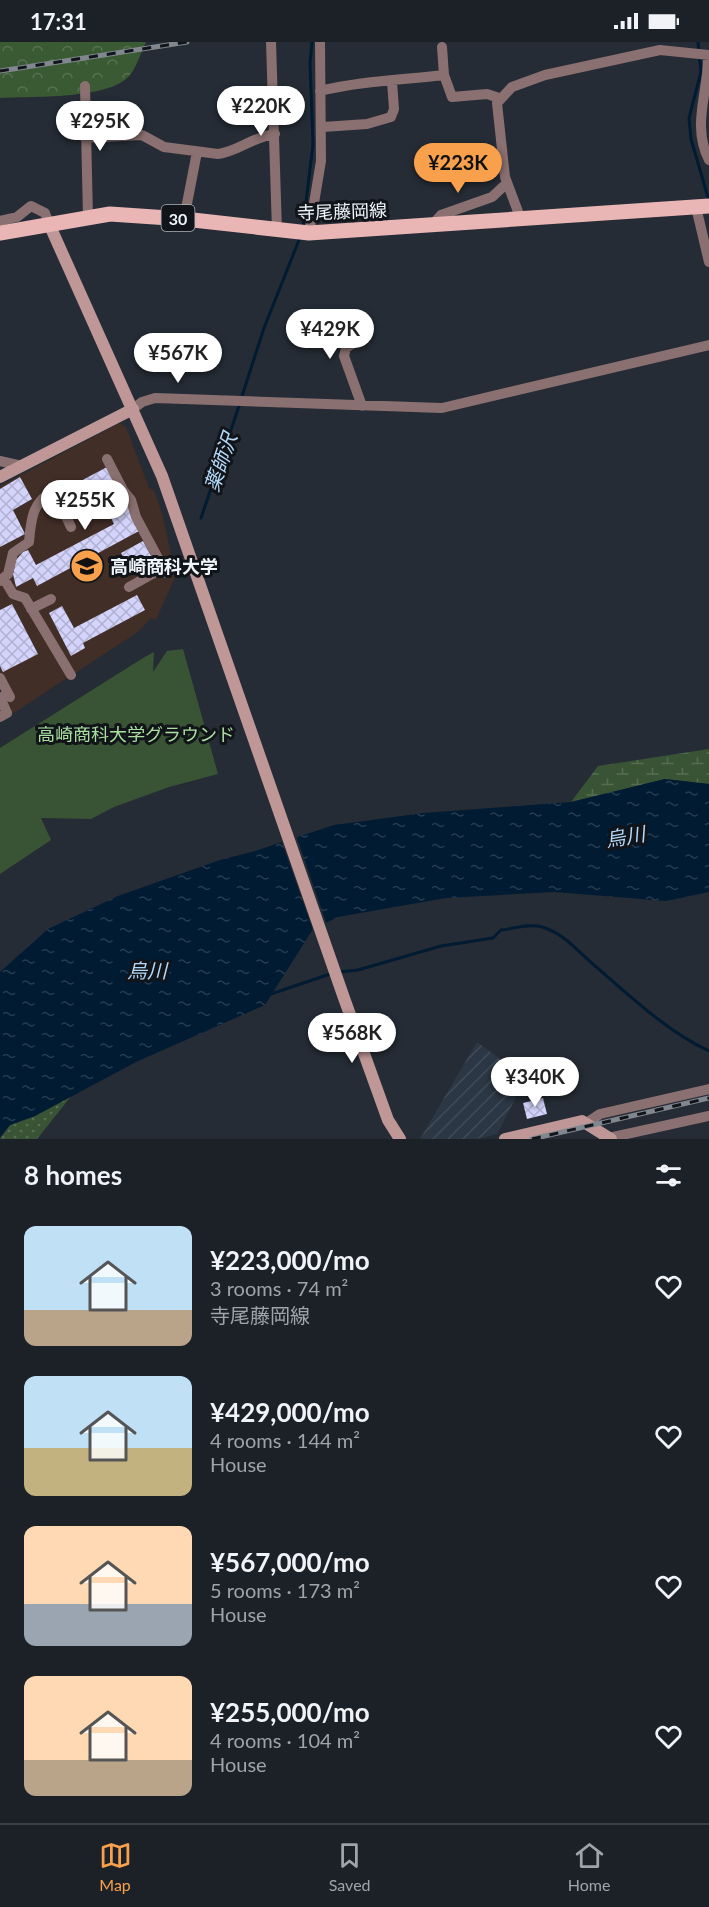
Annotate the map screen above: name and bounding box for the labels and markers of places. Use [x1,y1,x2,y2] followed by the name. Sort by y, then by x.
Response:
[219,86,303,137] pin: ¥220K
[58,101,142,152] pin: ¥295K
[416,143,500,194] pin: ¥223K
[288,309,372,360] pin: ¥429K
[136,333,220,384] pin: ¥567K
[43,480,127,531] pin: ¥255K
[69,548,105,584] school or university icon: 高崎商科大学
[110,555,218,577] place label: 高崎商科大学
[310,1013,394,1064] pin: ¥568K
[493,1057,577,1108] pin: ¥340K

